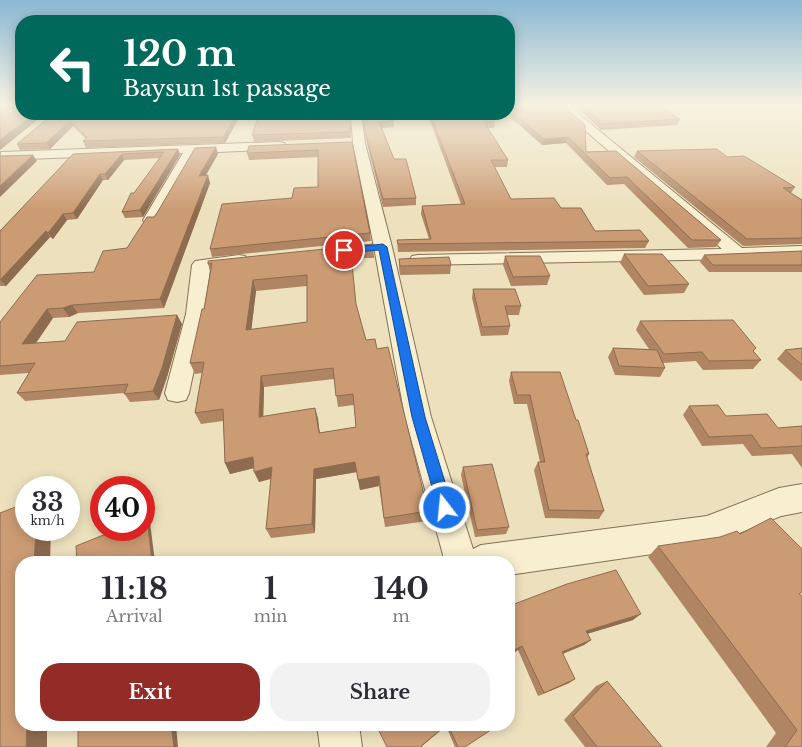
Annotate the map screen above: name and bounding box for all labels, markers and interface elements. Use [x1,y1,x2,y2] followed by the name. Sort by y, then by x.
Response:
[123,32,236,75] text: 120 m
[40,35,105,100] icon: left
[123,75,331,102] text: Baysun 1st passage
[323,229,365,271] pin
[330,236,358,264] icon: arrive
[90,476,155,541] speed limit sign: 40
[418,481,470,533] position arrow
[32,487,63,518] text: 33
[30,513,65,528] text: km/h
[101,570,168,607] text: 11:18
[264,570,277,607] text: 1
[373,570,429,607] text: 140
[106,606,163,626] text: Arrival
[254,606,287,626] text: min
[393,606,410,626] text: m
[40,663,260,721] button: Exit
[270,663,490,721] button: Share

